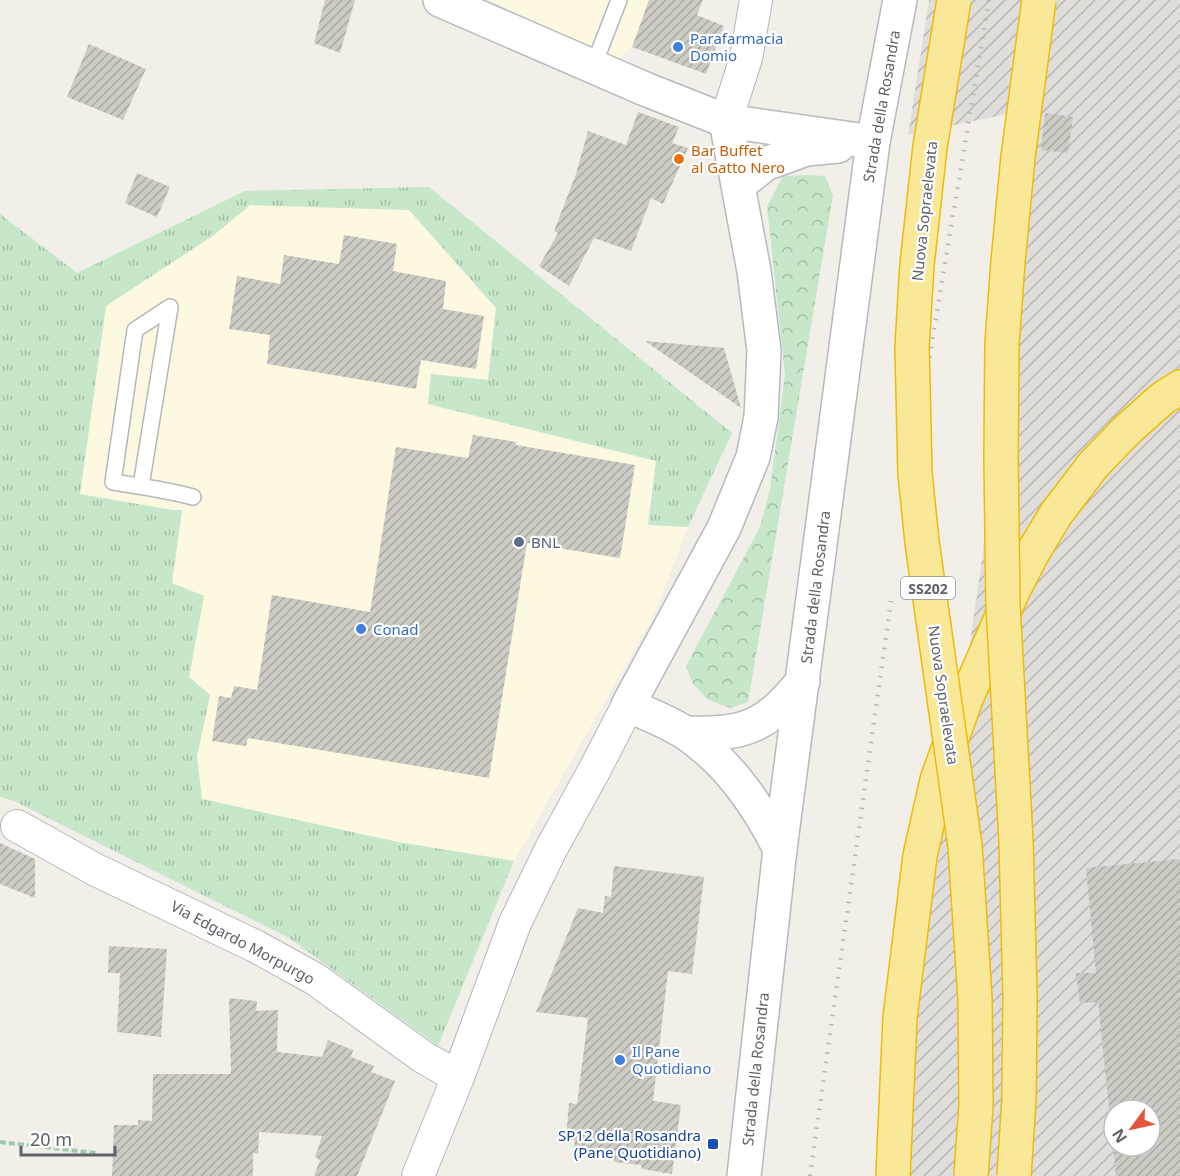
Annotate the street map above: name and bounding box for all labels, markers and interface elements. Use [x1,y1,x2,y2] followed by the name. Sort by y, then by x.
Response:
[690,28,784,65] place label: Parafarmacia Domio
[858,28,904,184] street label: Strada della Rosandra
[671,40,685,54] marker: Parafarmacia Domio
[691,140,785,177] place label: Bar Buffet al Gatto Nero
[907,140,941,282] street label: Nuova Sopraelevata
[672,152,686,166] marker: Bar Buffet al Gatto Nero
[796,509,834,665] street label: Strada della Rosandra
[531,532,560,552] place label: BNL
[512,535,526,549] marker: BNL
[901,577,955,599] road number: SS202
[373,619,418,639] place label: Conad
[354,622,368,636] marker: Conad
[924,624,964,766] street label: Nuova Sopraelevata
[168,896,318,988] street label: Via Edgardo Morpurgo
[737,991,773,1147] street label: Strada della Rosandra
[632,1041,711,1078] place label: Il Pane Quotidiano
[613,1053,627,1067] marker: Il Pane Quotidiano
[1102,1098,1162,1158] north arrow
[21,1119,116,1157] scale bar
[558,1125,701,1162] place label: SP12 della Rosandra (Pane Quotidiano)
[1107,1125,1132,1148] text: N
[30,1127,72,1151] text: 20 m
[706,1137,720,1151] marker: SP12 della Rosandra (Pane Quotidiano)

